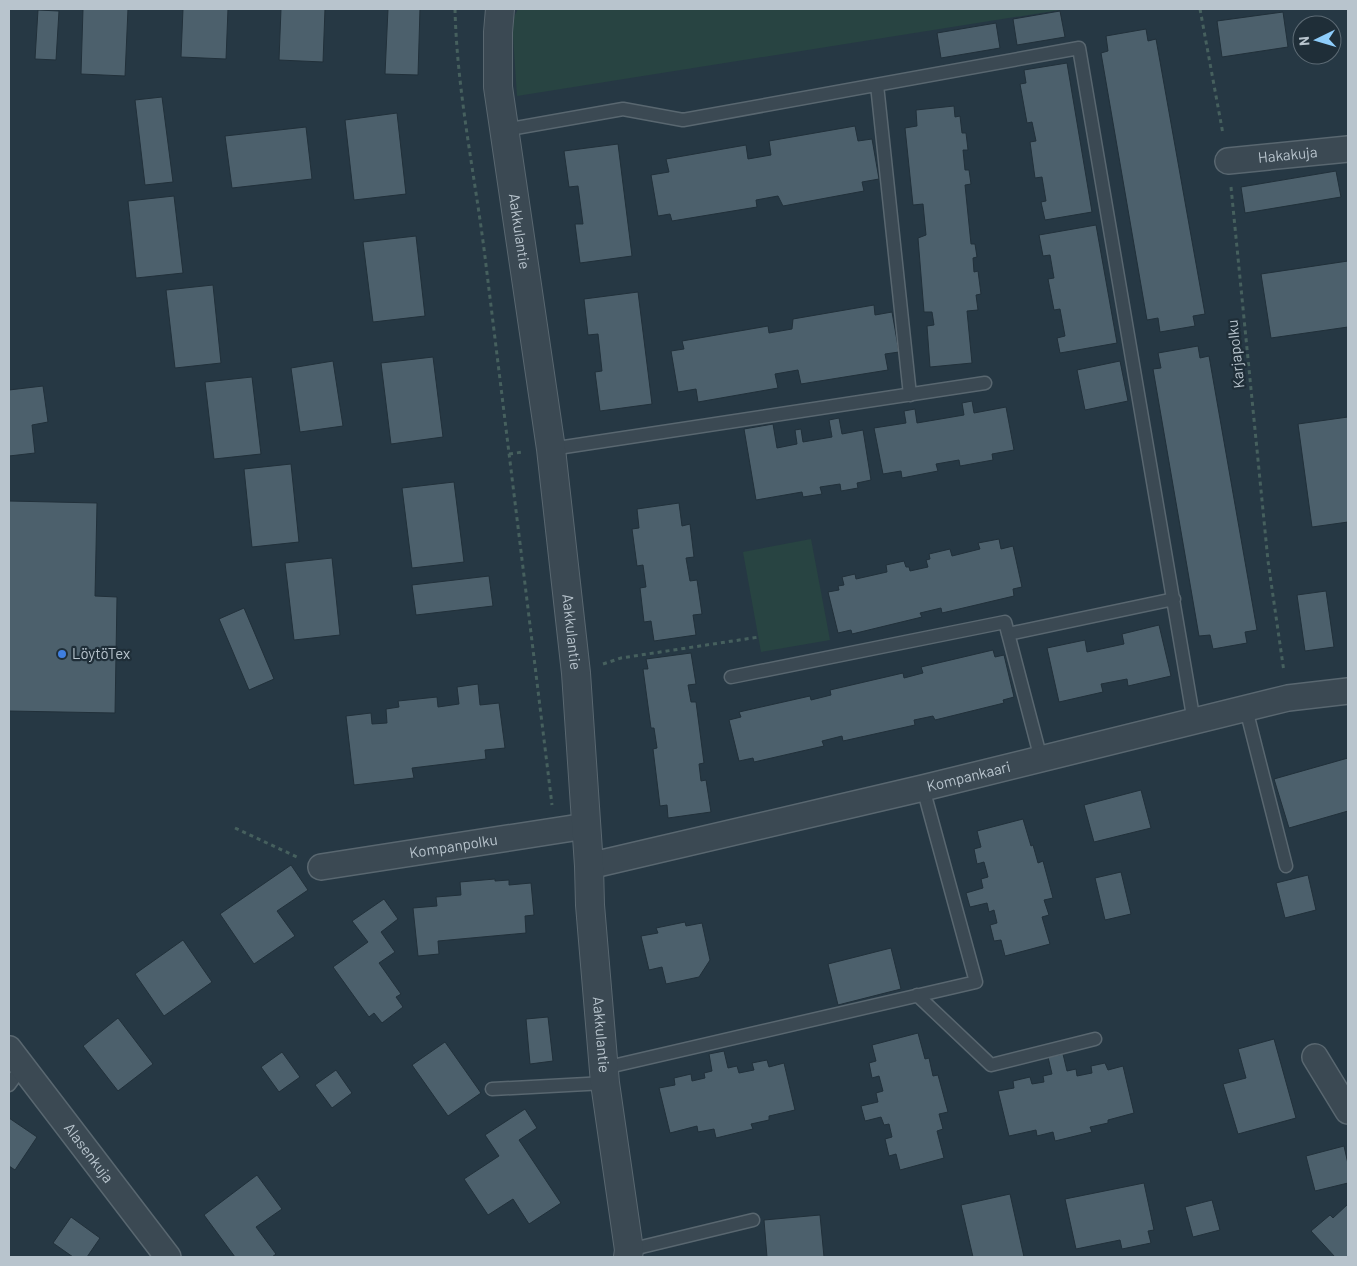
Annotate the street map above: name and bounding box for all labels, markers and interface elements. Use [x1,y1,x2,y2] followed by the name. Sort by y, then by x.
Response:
[1292,15,1342,65] north arrow
[1295,36,1312,47] text: N
[1257,142,1318,166] street label: Hakakuja
[506,192,535,270] street label: Aakkulantie
[1222,319,1248,389] street label: Karjapolku
[559,593,586,671] street label: Aakkulantie
[72,644,130,662] place label: LöytöTex
[56,648,68,660] marker: LöytöTex
[925,757,1012,795] street label: Kompankaari
[408,830,499,861] street label: Kompanpolku
[590,996,614,1073] street label: Aakkulantie
[61,1119,118,1186] street label: Alasenkuja

